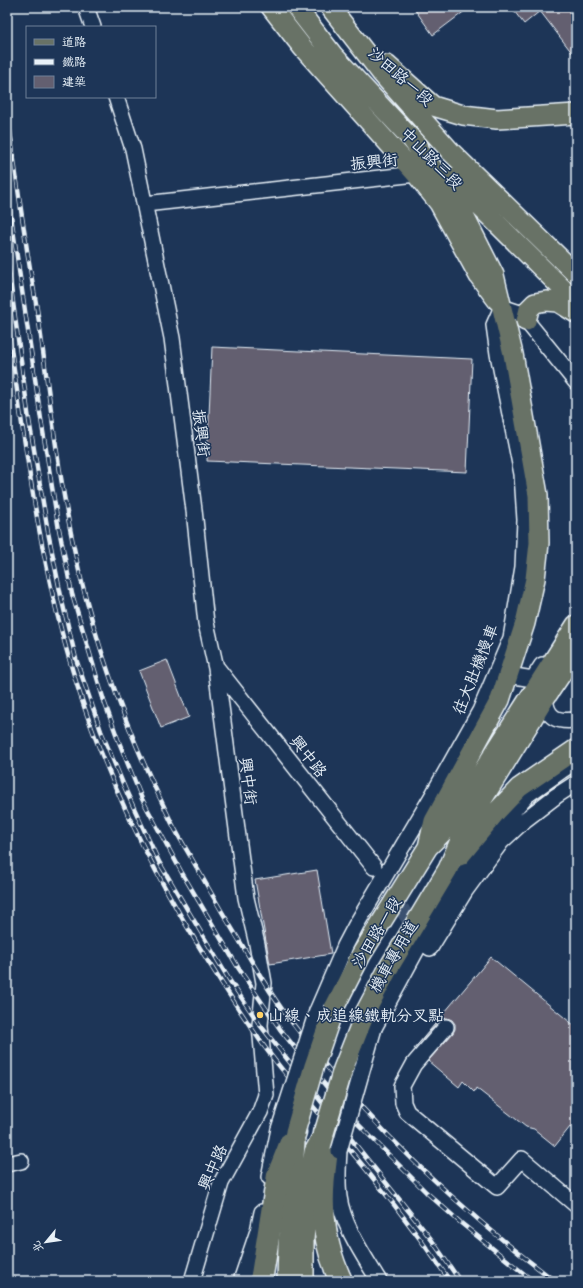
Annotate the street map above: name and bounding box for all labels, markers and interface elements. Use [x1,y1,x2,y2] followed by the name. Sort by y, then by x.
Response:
[26,26,156,98] legend
[62,34,86,52] text: 道路
[362,42,438,113] street label: 沙田路一段
[62,54,86,72] text: 鐵路
[62,74,86,92] text: 建築
[394,123,467,196] street label: 中山路三段
[349,149,399,177] street label: 振興街
[185,408,215,459] street label: 振興街
[448,621,506,719] street label: 往大肚機慢車
[283,731,332,784] street label: 興中路
[232,756,262,807] street label: 興中街
[347,893,409,974] street label: 沙田路一段
[364,916,425,998] street label: 機車專用道
[268,1005,444,1029] place label: 山線、成追線鐵軌分叉點
[255,1010,265,1020] marker: 山線、成追線鐵軌分叉點
[193,1141,235,1195] street label: 興中路
[26,1222,66,1262] north arrow
[28,1238,48,1255] text: 北

